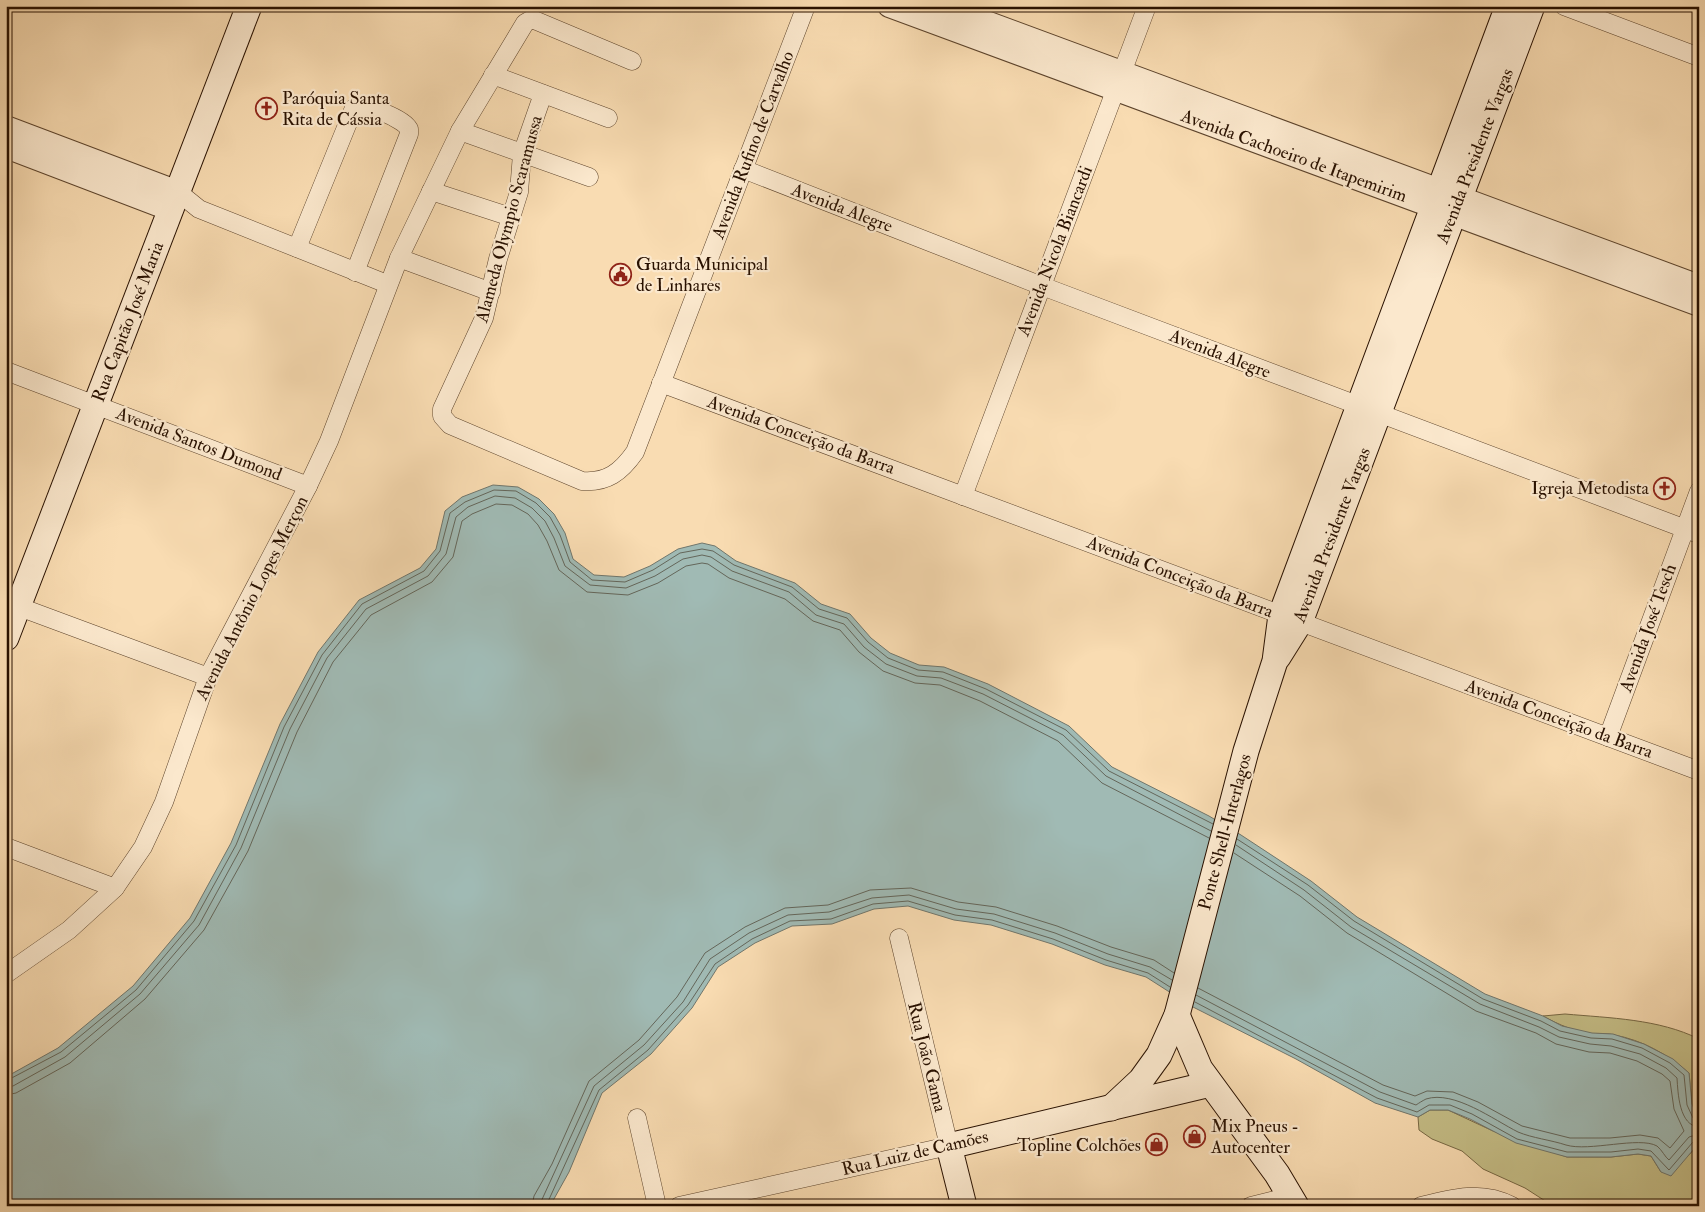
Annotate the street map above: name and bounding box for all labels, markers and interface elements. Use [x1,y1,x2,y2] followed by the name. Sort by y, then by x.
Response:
[706,48,800,243] street label: Avenida Rufino de Carvalho
[1431,65,1519,248] street label: Avenida Presidente Vargas
[282,87,390,131] place label: Paróquia Santa Rita de Cássia
[254,96,278,120] church icon: Paróquia Santa Rita de Cássia
[1177,104,1410,208] street label: Avenida Cachoeiro de Itapemirim
[470,112,548,326] street label: Alameda Olympio Scaramussa
[1012,162,1098,340] street label: Avenida Nicola Biancardi
[787,178,896,238] street label: Avenida Alegre
[87,238,169,405] street label: Rua Capitão José Maria
[636,253,768,297] place label: Guarda Municipal de Linhares
[608,262,632,286] public building icon: Guarda Municipal de Linhares
[1165,324,1274,384] street label: Avenida Alegre
[703,390,898,480] street label: Avenida Conceição da Barra
[112,401,285,486] street label: Avenida Santos Dumond
[1288,444,1376,627] street label: Avenida Presidente Vargas
[1653,476,1677,500] church icon: Igreja Metodista
[1531,477,1650,500] place label: Igreja Metodista
[190,492,314,705] street label: Avenida Antônio Lopes Merçon
[1083,530,1277,623] street label: Avenida Conceição da Barra
[1614,560,1682,696] street label: Avenida José Tesch
[1461,674,1656,764] street label: Avenida Conceição da Barra
[1193,751,1257,913] street label: Ponte Shell-Interlagos
[902,1000,952,1115] street label: Rua João Gama
[1210,1115,1299,1159] place label: Mix Pneus - Autocenter
[1183,1124,1207,1148] shop icon: Mix Pneus - Autocenter
[839,1125,991,1181] street label: Rua Luiz de Camões
[1145,1133,1169,1157] shop icon: Topline Colchões
[1017,1134,1141,1157] place label: Topline Colchões

